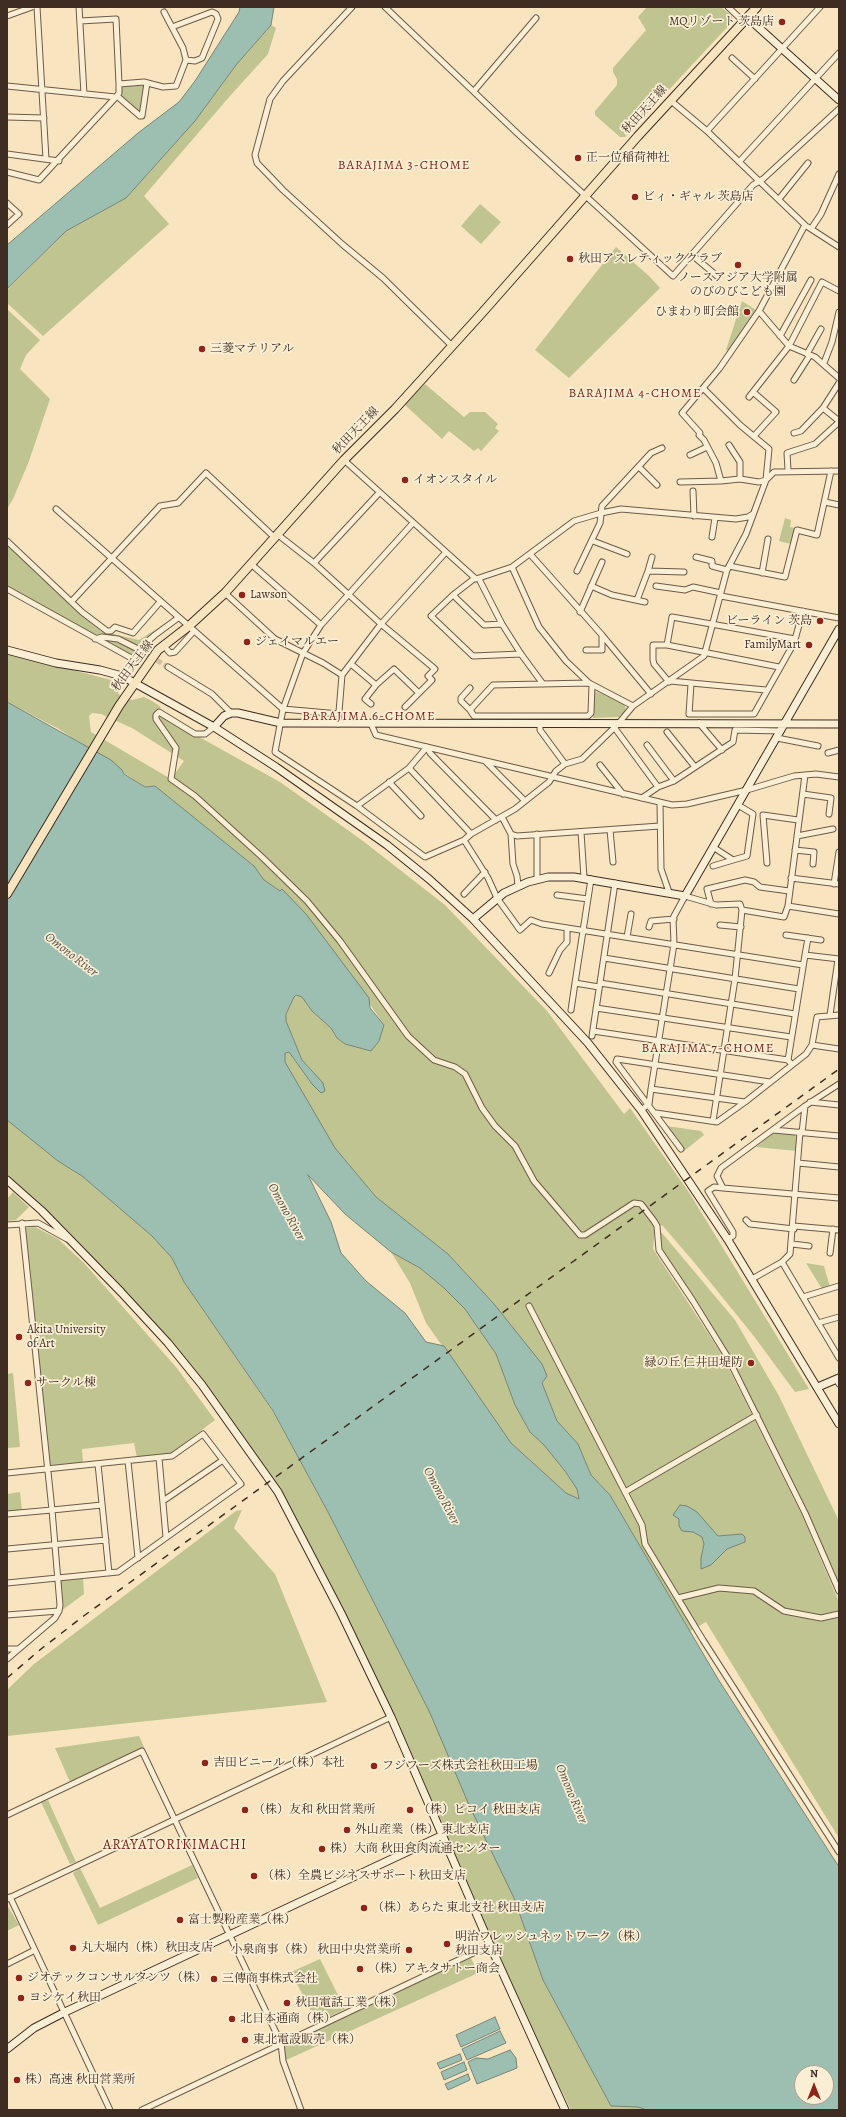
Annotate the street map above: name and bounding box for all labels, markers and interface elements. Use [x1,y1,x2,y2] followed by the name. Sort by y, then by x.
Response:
[669,15,774,29] place label: MQリゾート 茨島店
[777,17,787,27] marker: MQリゾート 茨島店
[620,83,670,137] street label: 秋田天王線
[586,151,670,165] place label: 正一位稲荷神社
[573,153,583,163] marker: 正一位稲荷神社
[338,158,470,174] district label: BARAJIMA 3-CHOME
[643,190,753,204] place label: ビィ・ギャル 茨島店
[630,192,640,202] marker: ビィ・ギャル 茨島店
[578,252,722,266] place label: 秋田アスレティッククラブ
[565,254,575,264] marker: 秋田アスレティッククラブ
[733,260,743,270] marker: ノースアジア大学附属 のびのびこども園
[678,271,798,299] place label: ノースアジア大学附属 のびのびこども園
[655,305,739,319] place label: ひまわり町会館
[742,307,752,317] marker: ひまわり町会館
[210,342,294,356] place label: 三菱マテリアル
[197,344,207,354] marker: 三菱マテリアル
[568,386,702,402] district label: BARAJIMA 4-CHOME
[330,404,382,458] street label: 秋田天王線
[413,473,497,487] place label: イオンスタイル
[400,475,410,485] marker: イオンスタイル
[250,588,287,602] place label: Lawson
[237,590,247,600] marker: Lawson
[726,614,812,628] place label: ビーライン 茨島
[815,616,825,626] marker: ビーライン 茨島
[255,635,339,649] place label: ジェイマルエー
[242,637,252,647] marker: ジェイマルエー
[109,638,157,694] street label: 秋田天王線
[744,638,801,652] place label: FamilyMart
[804,640,814,650] marker: FamilyMart
[302,709,436,725] district label: BARAJIMA 6-CHOME
[41,930,101,980] water label: Omono River
[642,1041,774,1057] district label: BARAJIMA 7-CHOME
[264,1181,308,1243] water label: Omono River
[27,1323,106,1351] place label: Akita University of Art
[14,1332,24,1342] marker: Akita University of Art
[645,1356,743,1370] place label: 緑の丘 仁井田堤防
[746,1358,756,1368] marker: 緑の丘 仁井田堤防
[36,1376,96,1390] place label: サークル棟
[23,1378,33,1388] marker: サークル棟
[419,1465,463,1527] water label: Omono River
[213,1756,345,1770] place label: 吉田ビニール（株）本社
[200,1758,210,1768] marker: 吉田ビニール（株）本社
[382,1759,538,1773] place label: フジフーズ株式会社秋田工場
[369,1761,379,1771] marker: フジフーズ株式会社秋田工場
[552,1762,590,1826] water label: Omono River
[253,1803,375,1817] place label: （株）友和 秋田営業所
[418,1803,540,1817] place label: （株）ピコイ 秋田支店
[240,1805,250,1815] marker: （株）友和 秋田営業所
[405,1805,415,1815] marker: （株）ピコイ 秋田支店
[355,1823,489,1837] place label: 外山産業（株） 東北支店
[342,1825,352,1835] marker: 外山産業（株） 東北支店
[103,1838,247,1854] district label: ARAYATORIKIMACHI
[330,1842,500,1856] place label: 株）大商 秋田食肉流通センター
[317,1844,327,1854] marker: 株）大商 秋田食肉流通センター
[262,1869,466,1883] place label: （株）全農ビジネスサポート秋田支店
[249,1871,259,1881] marker: （株）全農ビジネスサポート秋田支店
[372,1901,545,1915] place label: （株）あらた 東北支社 秋田支店
[359,1903,369,1913] marker: （株）あらた 東北支社 秋田支店
[188,1913,296,1927] place label: 富士製粉産業（株）
[175,1915,185,1925] marker: 富士製粉産業（株）
[455,1930,647,1958] place label: 明治フレッシュネットワーク（株） 秋田支店
[442,1939,452,1949] marker: 明治フレッシュネットワーク（株） 秋田支店
[81,1941,213,1955] place label: 丸大堀内（株）秋田支店
[68,1943,78,1953] marker: 丸大堀内（株）秋田支店
[231,1943,401,1957] place label: 小泉商事（株） 秋田中央営業所
[404,1945,414,1955] marker: 小泉商事（株） 秋田中央営業所
[368,1962,500,1976] place label: （株）アキタサトー商会
[355,1964,365,1974] marker: （株）アキタサトー商会
[27,1971,207,1985] place label: ジオテックコンサルタンツ（株）
[222,1972,318,1986] place label: 三傳商事株式会社
[14,1973,24,1983] marker: ジオテックコンサルタンツ（株）
[209,1974,219,1984] marker: 三傳商事株式会社
[29,1991,101,2005] place label: ヨシケイ秋田
[16,1993,26,2003] marker: ヨシケイ秋田
[295,1996,403,2010] place label: 秋田電話工業（株）
[282,1998,292,2008] marker: 秋田電話工業（株）
[240,2012,336,2026] place label: 北日本通商（株）
[227,2014,237,2024] marker: 北日本通商（株）
[253,2033,361,2047] place label: 東北電設販売（株）
[240,2035,250,2045] marker: 東北電設販売（株）
[794,2065,834,2105] north arrow
[810,2066,818,2081] text: N
[25,2073,135,2087] place label: 株）高速 秋田営業所
[12,2075,22,2085] marker: 株）高速 秋田営業所

